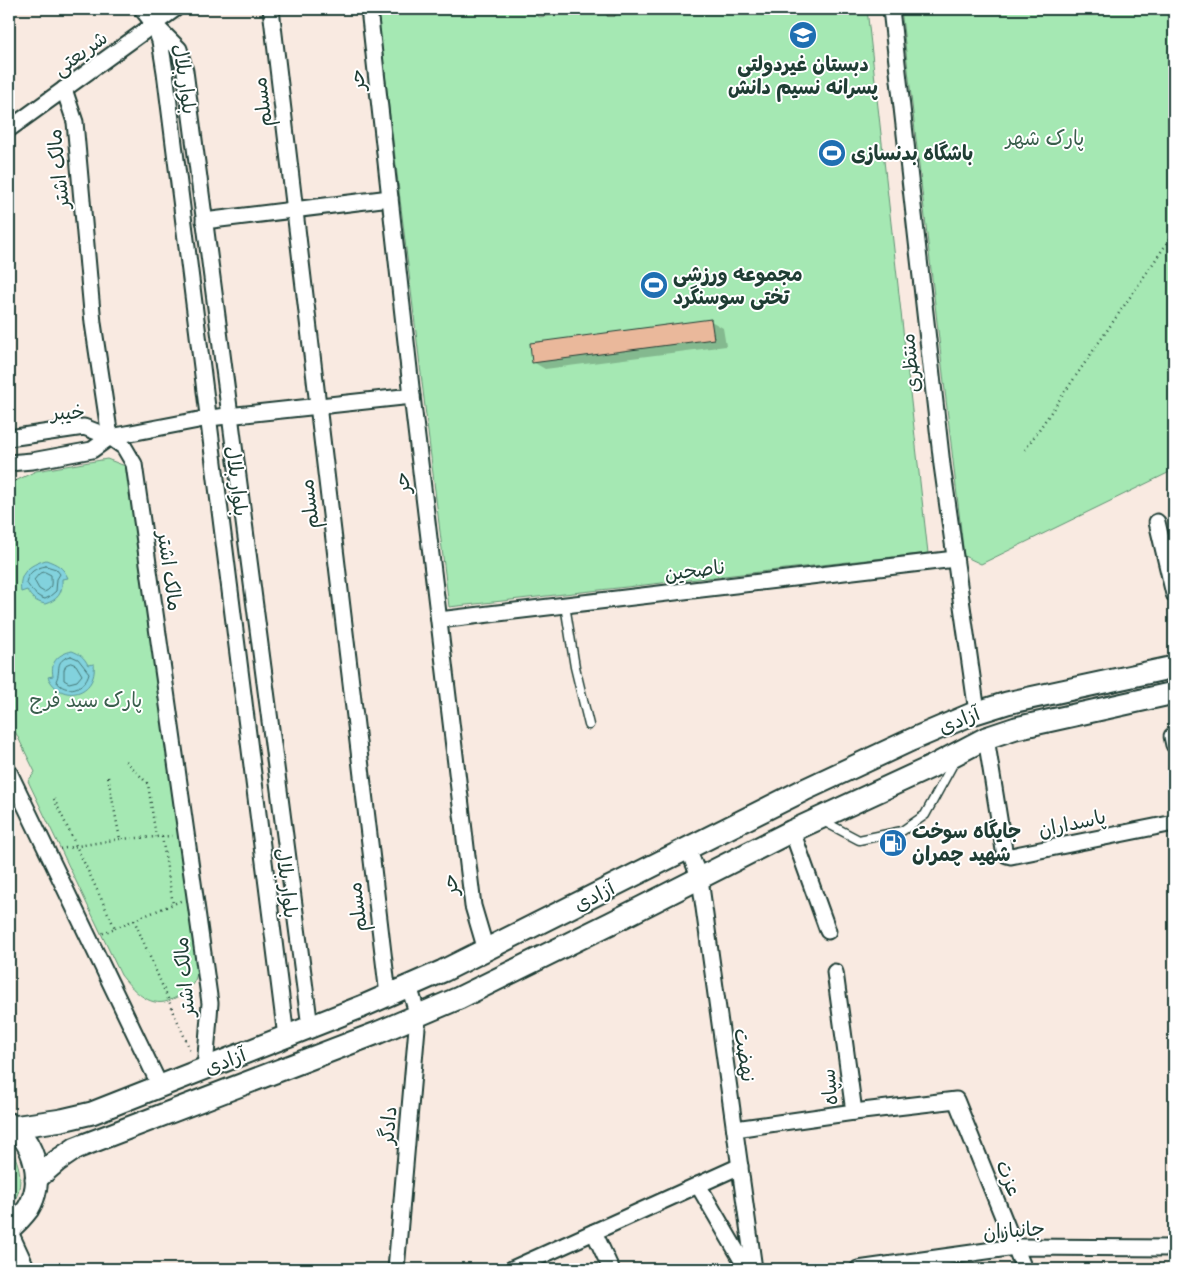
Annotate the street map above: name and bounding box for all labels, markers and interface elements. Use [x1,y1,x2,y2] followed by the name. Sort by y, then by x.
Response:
[788,20,818,50] school or university icon: دبستان غیردولتی پسرانه نسیم دانش
[48,25,114,83] street label: شریعتی
[165,42,202,116] street label: بلوار بلال
[728,52,878,102] place label: دبستان غیردولتی پسرانه نسیم دانش
[344,67,373,94] street label: حر
[247,75,280,128] street label: مسلم
[1004,126,1084,153] park label: پارک شهر
[42,127,77,212] street label: مالک اشتر
[817,138,847,168] sports icon: باشگاه بدنسازی
[851,141,973,168] place label: باشگاه بدنسازی
[673,262,803,312] place label: مجموعه ورزشی تختی سوسنگرد
[639,270,669,300] sports icon: مجموعه ورزشی تختی سوسنگرد
[895,332,928,394] street label: منتظری
[49,399,86,428] street label: خیبر
[218,444,253,518] street label: بلوار بلال
[389,470,418,497] street label: حر
[294,477,327,530] street label: مسلم
[149,527,187,613] street label: مالک اشتر
[663,554,727,589] street label: ناصحین
[30,688,142,715] park label: پارک سید فرج
[935,701,985,742] street label: آزادی
[1036,804,1109,845] street label: پاسداران
[912,819,1021,869] place label: جایگاه سوخت شهید چمران
[878,828,908,858] fuel station icon: جایگاه سوخت شهید چمران
[268,846,303,920] street label: بلوار بلال
[437,872,466,899] street label: حر
[570,875,621,919] street label: آزادی
[342,880,375,933] street label: مسلم
[169,936,203,1020] street label: مالک اشتر
[726,1027,761,1084] street label: نهضت
[201,1042,251,1083] street label: آزادی
[815,1067,846,1106] street label: سپاه
[374,1105,405,1147] street label: دادگر
[988,1156,1027,1201] street label: عزت
[982,1216,1046,1247] street label: جانبازان

